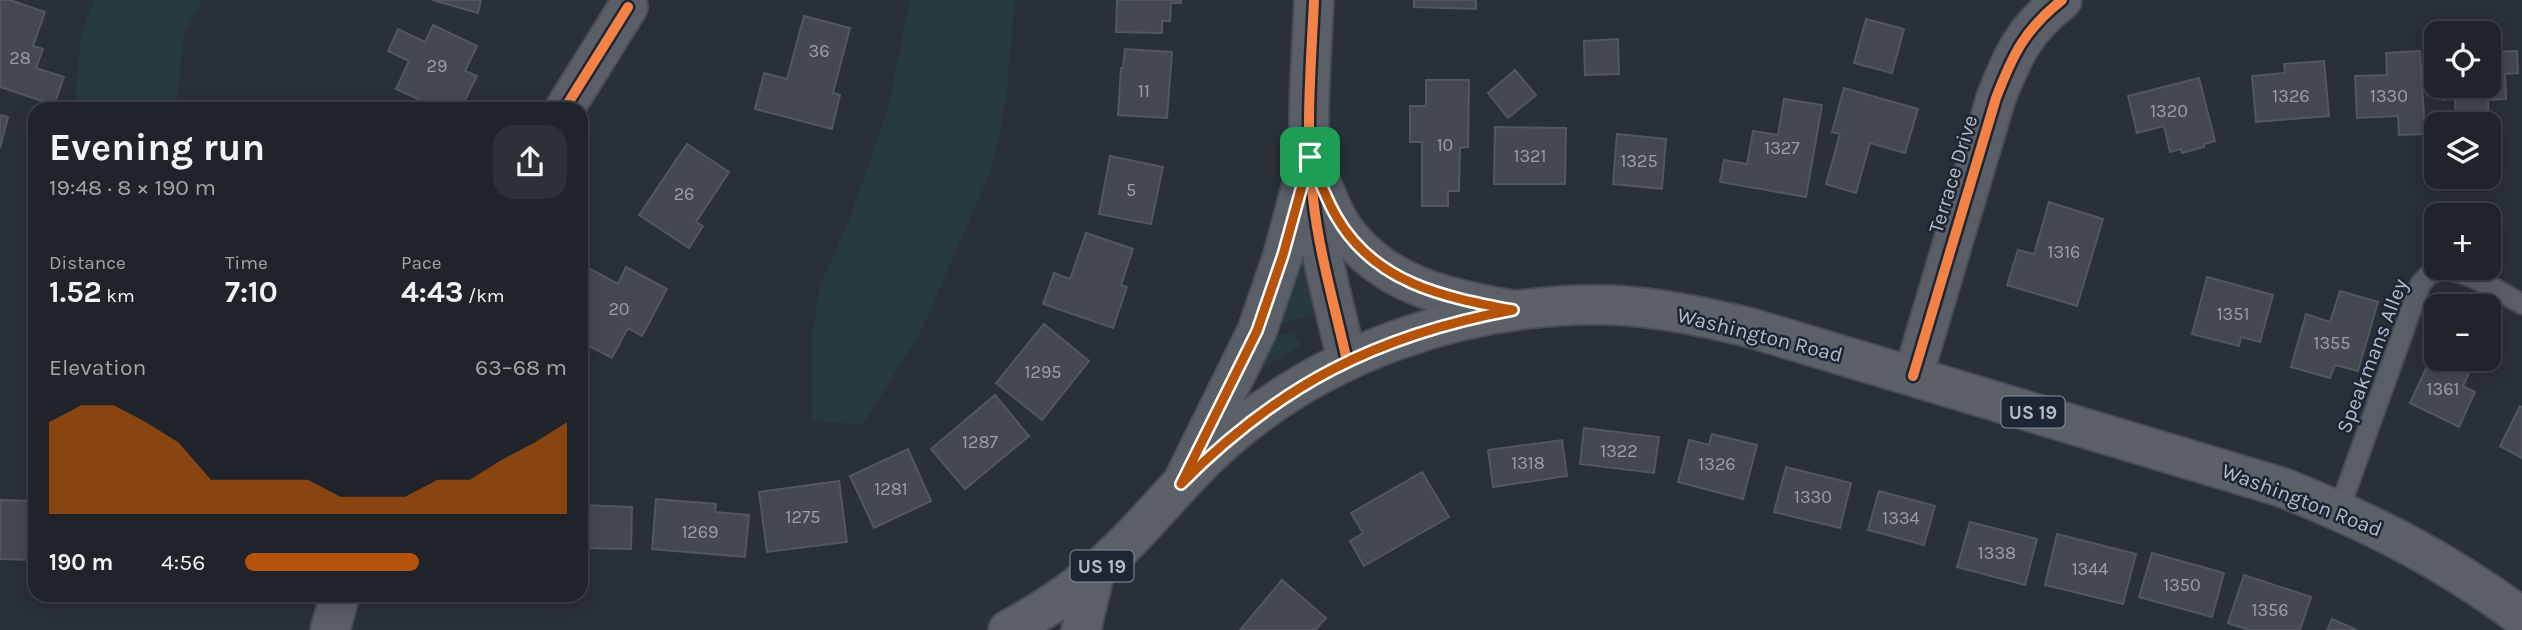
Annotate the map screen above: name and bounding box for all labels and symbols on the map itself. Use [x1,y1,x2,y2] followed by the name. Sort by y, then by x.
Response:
[809,40,829,62] house number: 36
[9,47,31,69] house number: 28
[427,55,447,77] house number: 29
[1138,80,1150,102] house number: 11
[2272,85,2310,107] house number: 1326
[2370,85,2408,107] house number: 1330
[2150,100,2188,122] house number: 1320
[1924,112,1982,236] street label: Terrace Drive
[1280,127,1340,187] pin
[1437,134,1453,156] house number: 10
[1764,137,1800,159] house number: 1327
[1514,145,1546,167] house number: 1321
[1620,150,1658,172] house number: 1325
[1126,179,1136,201] house number: 5
[674,183,694,205] house number: 26
[2048,241,2080,263] house number: 1316
[2332,275,2413,437] street label: Speakmans Alley
[608,298,630,320] house number: 20
[1675,303,1845,367] street label: Washington Road
[2217,303,2249,325] house number: 1351
[2314,332,2350,354] house number: 1355
[1025,361,1061,383] house number: 1295
[2427,378,2459,400] house number: 1361
[2002,396,2064,428] road number: US 19
[962,431,998,453] house number: 1287
[1600,440,1638,462] house number: 1322
[1511,452,1545,474] house number: 1318
[1698,453,1736,475] house number: 1326
[2219,458,2385,542] street label: Washington Road
[874,478,908,500] house number: 1281
[1794,486,1832,508] house number: 1330
[786,506,821,528] house number: 1275
[1882,507,1920,529] house number: 1334
[681,521,719,543] house number: 1269
[1978,542,2016,564] house number: 1338
[1070,551,1134,582] road number: US 19
[2072,558,2108,580] house number: 1344
[2163,574,2201,596] house number: 1350
[2251,599,2289,621] house number: 1356

